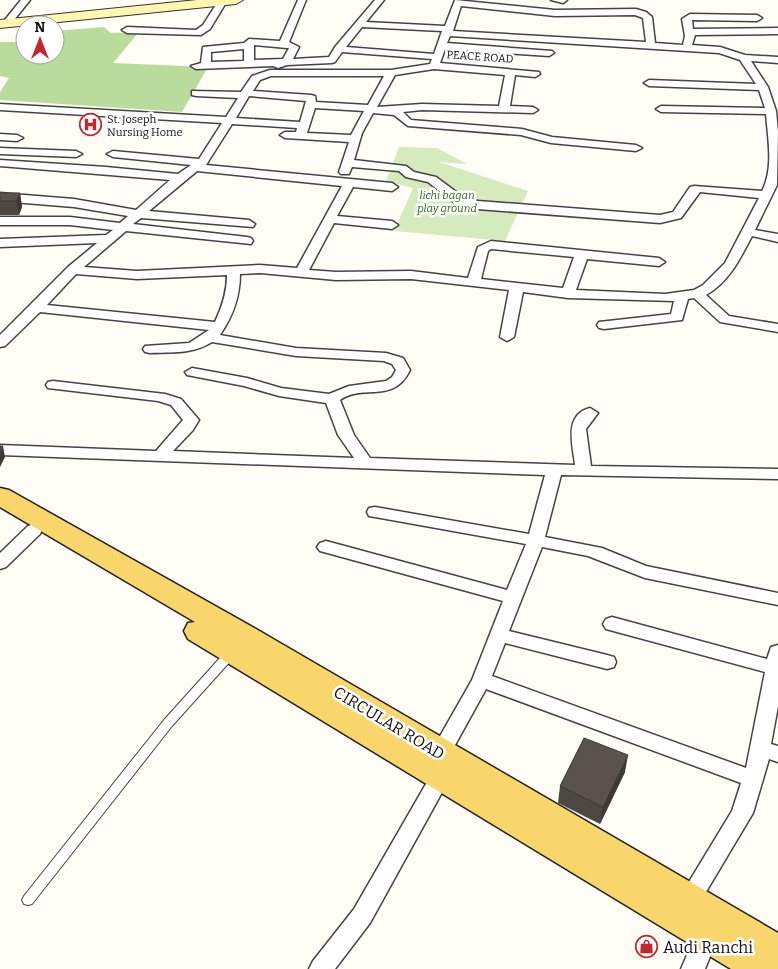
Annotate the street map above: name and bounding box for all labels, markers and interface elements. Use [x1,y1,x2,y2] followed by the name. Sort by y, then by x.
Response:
[15,15,65,65] north arrow
[35,19,46,36] text: N
[446,48,514,66] street label: PEACE ROAD
[79,113,103,137] hospital icon: St. Joseph Nursing Home
[107,113,183,139] place label: St. Joseph Nursing Home
[416,189,477,215] park label: lichi bagan play ground
[330,682,448,764] street label: CIRCULAR ROAD
[635,935,659,959] shop icon: Audi Ranchi
[663,938,753,957] place label: Audi Ranchi

